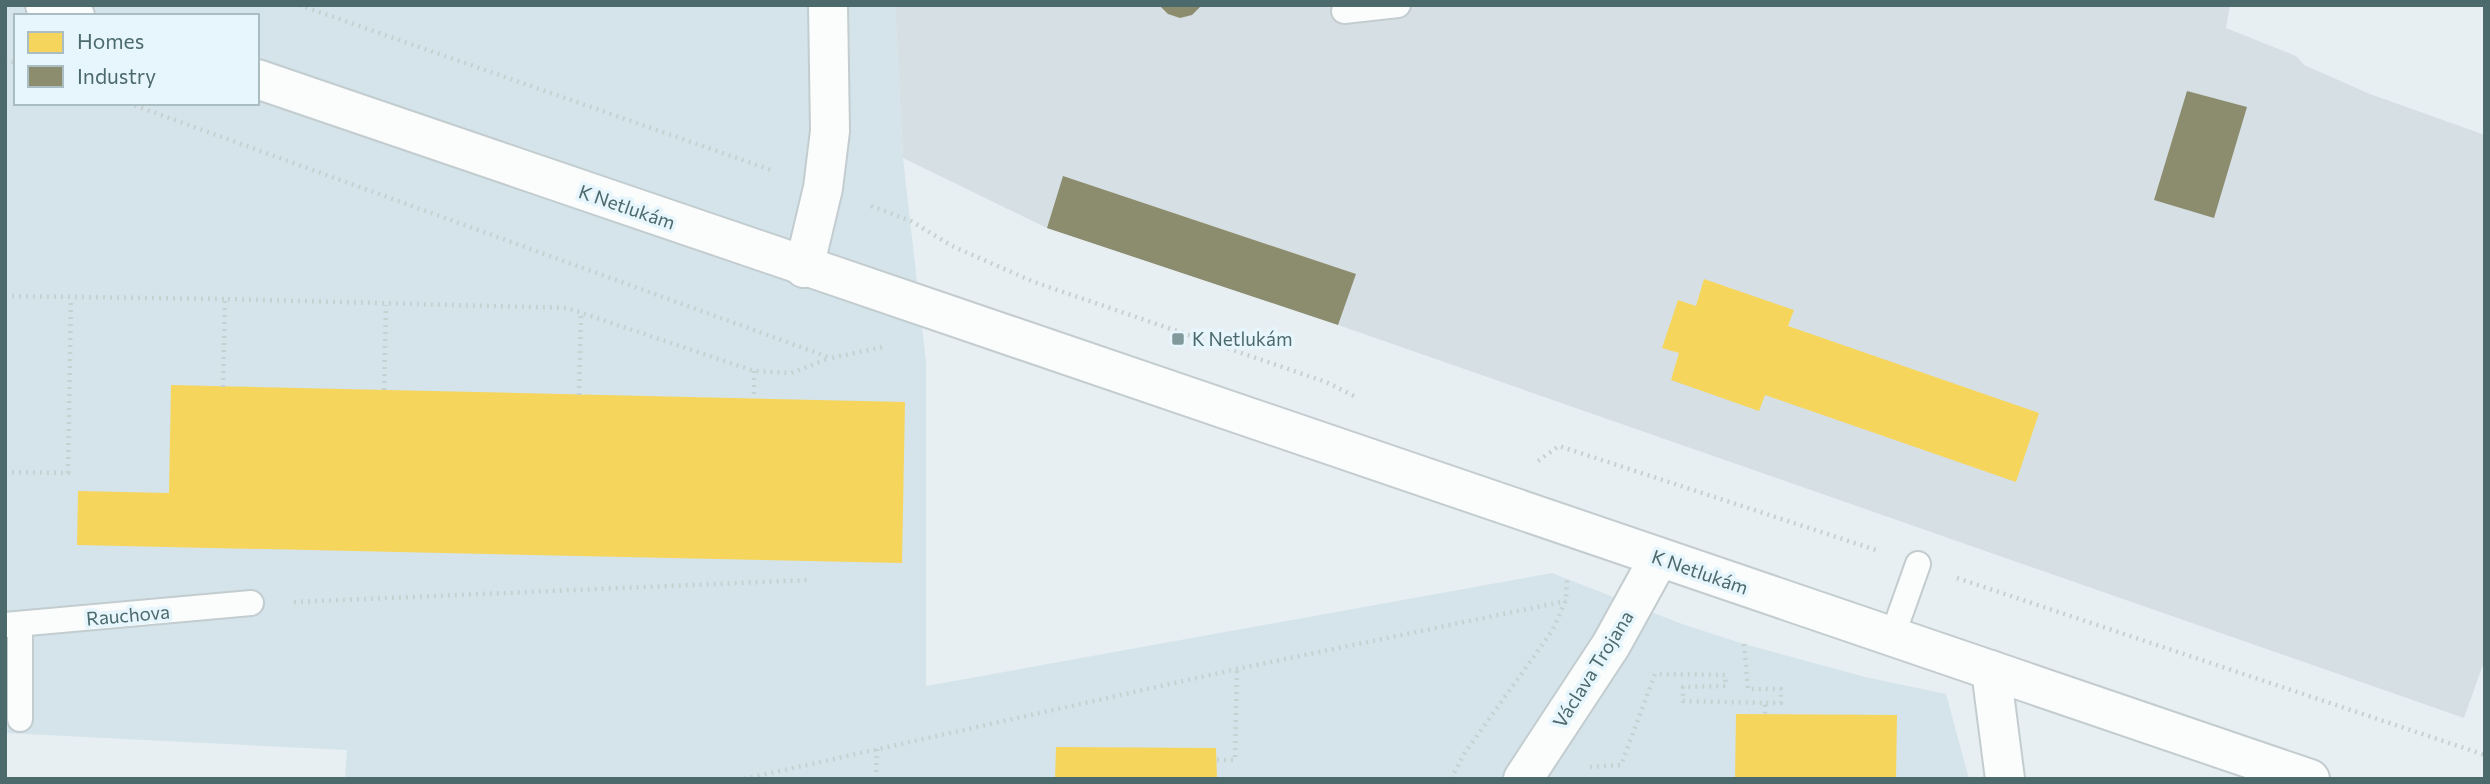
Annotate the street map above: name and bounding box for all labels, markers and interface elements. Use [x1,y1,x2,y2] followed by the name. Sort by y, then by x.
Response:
[14,14,259,105] legend
[77,28,144,53] text: Homes
[77,63,156,88] text: Industry
[576,179,678,234] street label: K Netlukám
[1192,327,1293,350] place label: K Netlukám
[1170,331,1186,347] marker: K Netlukám
[1649,544,1751,599] street label: K Netlukám
[85,599,171,630] street label: Rauchova
[1547,606,1638,732] street label: Václava Trojana

